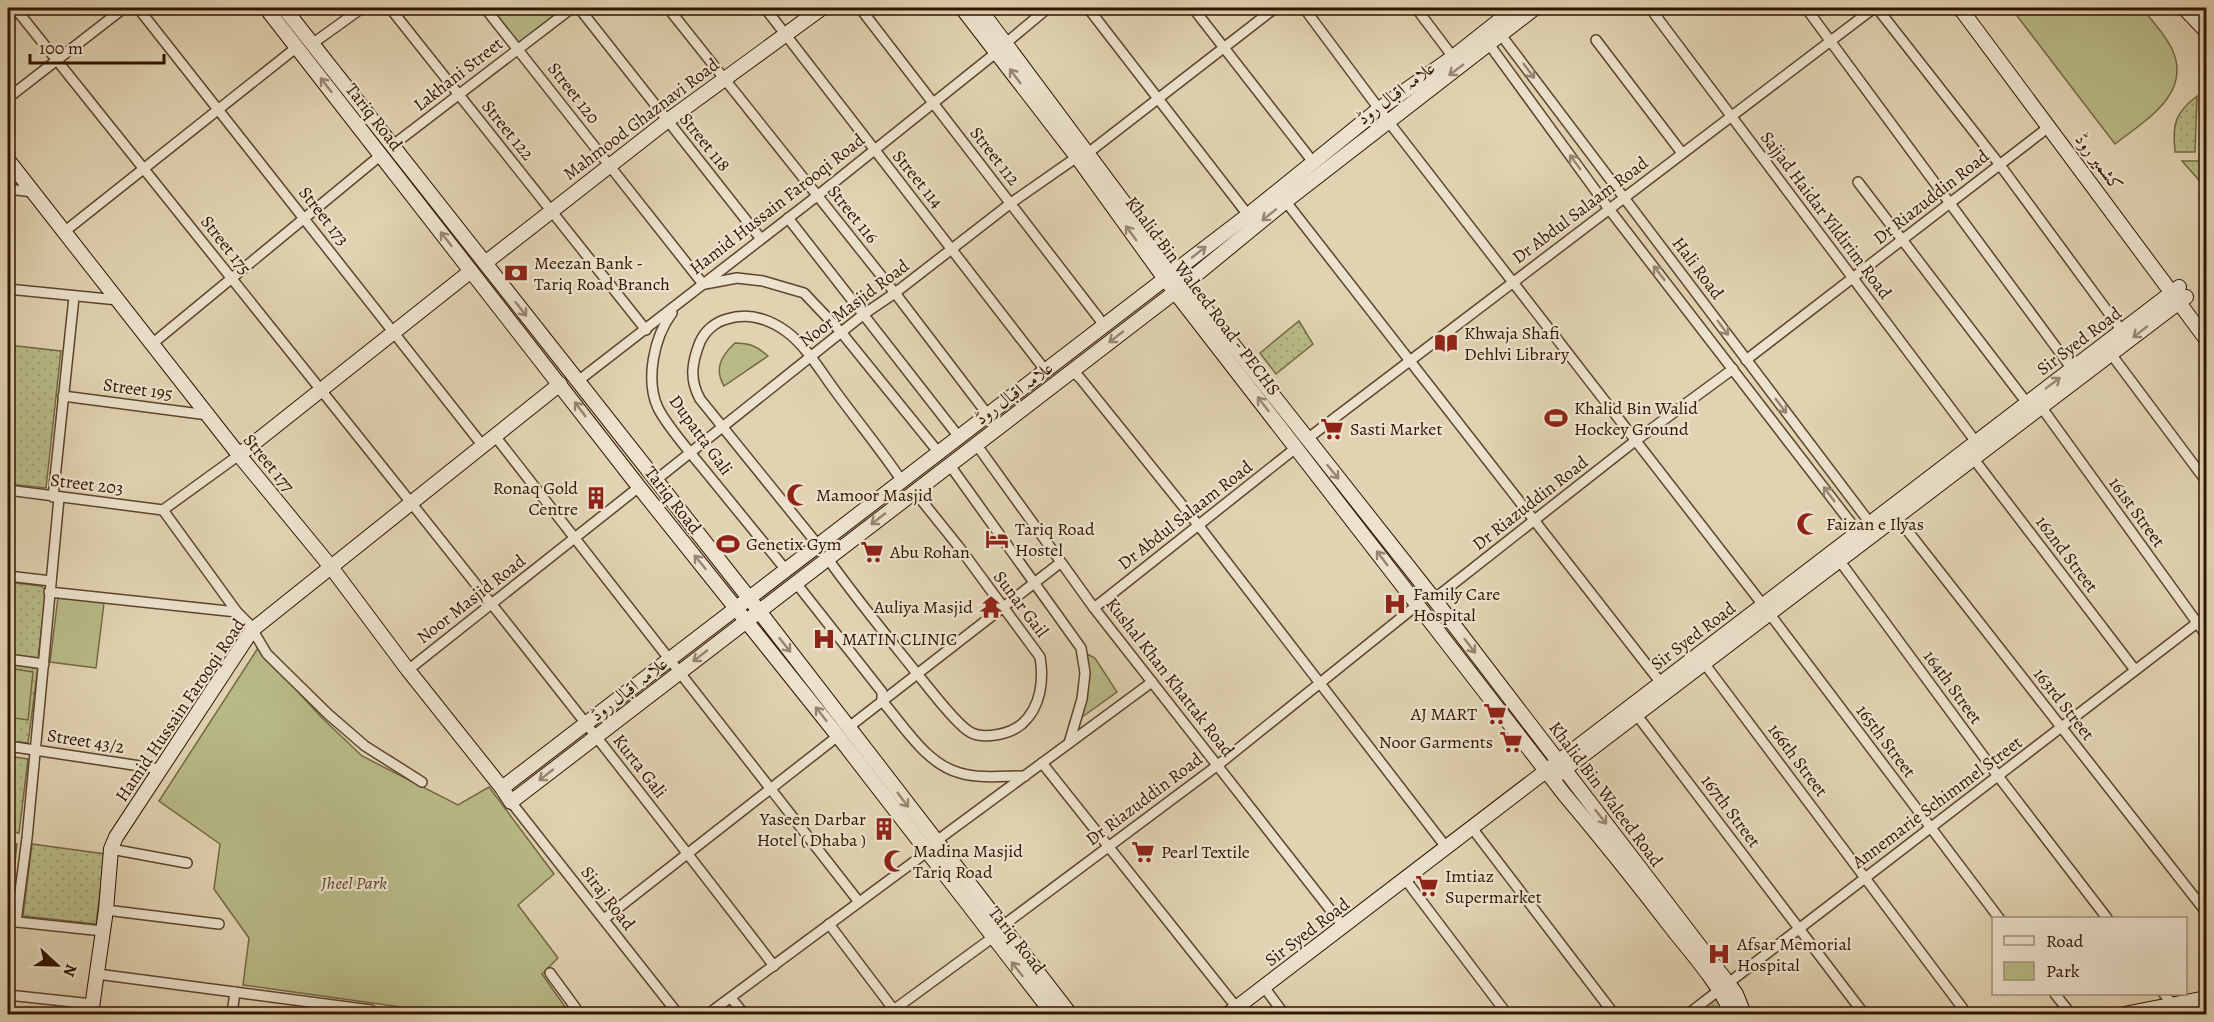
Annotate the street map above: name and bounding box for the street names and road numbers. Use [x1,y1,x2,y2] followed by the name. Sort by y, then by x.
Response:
[408,32,508,116] street label: Lakhani Street
[558,52,724,186] street label: Mahmood Ghaznavi Road
[1352,56,1440,130] street label: علامہ اقبال روڈ
[542,57,606,129] street label: Street 120
[340,78,408,156] street label: Tariq Road
[476,95,540,166] street label: Street 122
[674,108,736,176] street label: Street 118
[964,122,1026,191] street label: Street 112
[1755,126,1897,304] street label: Sajjad Haidar Yildirim Road
[684,128,870,280] street label: Hamid Hussain Farooqi Road
[2069,128,2129,196] street label: کشمیر روڈ
[1868,144,1994,250] street label: Dr Riazuddin Road
[887,145,949,213] street label: Street 114
[1507,151,1653,269] street label: Dr Abdul Salaam Road
[822,180,884,248] street label: Street 116
[293,181,355,251] street label: Street 173
[1120,191,1286,401] street label: Khalid Bin Waleed Road - PECHS
[195,210,257,280] street label: Street 175
[1667,232,1729,304] street label: Hali Road
[794,254,914,352] street label: Noor Masjid Road
[2032,301,2127,381] street label: Sir Syed Road
[970,356,1058,430] street label: علامہ اقبال روڈ
[102,372,174,406] street label: Street 195
[664,390,738,480] street label: Dupatta Gali
[238,429,300,498] street label: Street 177
[1467,450,1593,556] street label: Dr Riazuddin Road
[1113,455,1257,575] street label: Dr Abdul Salaam Road
[639,461,707,539] street label: Tariq Road
[49,468,125,500] street label: Street 203
[2103,472,2171,552] street label: 161st Street
[2030,511,2104,597] street label: 162nd Street
[412,549,531,649] street label: Noor Masjid Road
[988,566,1054,643] street label: Sunar Gail
[1100,592,1240,762] street label: Kushal Khan Khattak Road
[1646,596,1741,676] street label: Sir Syed Road
[110,613,251,806] street label: Hamid Hussain Farooqi Road
[1918,645,1988,729] street label: 164th Street
[585,651,673,727] street label: علامہ اقبال روڈ
[2028,663,2100,745] street label: 163rd Street
[1851,700,1921,782] street label: 165th Street
[1543,716,1669,872] street label: Khalid Bin Waleed Road
[1762,718,1834,802] street label: 166th Street
[46,723,127,759] street label: Street 43/2
[607,729,673,803] street label: Kurta Gali
[1846,730,2027,874] street label: Annemarie Schimmel Street
[1081,747,1208,851] street label: Dr Riazuddin Road
[1696,770,1766,852] street label: 167th Street
[575,861,641,935] street label: Siraj Road
[1260,892,1355,972] street label: Sir Syed Road
[983,901,1051,979] street label: Tariq Road

